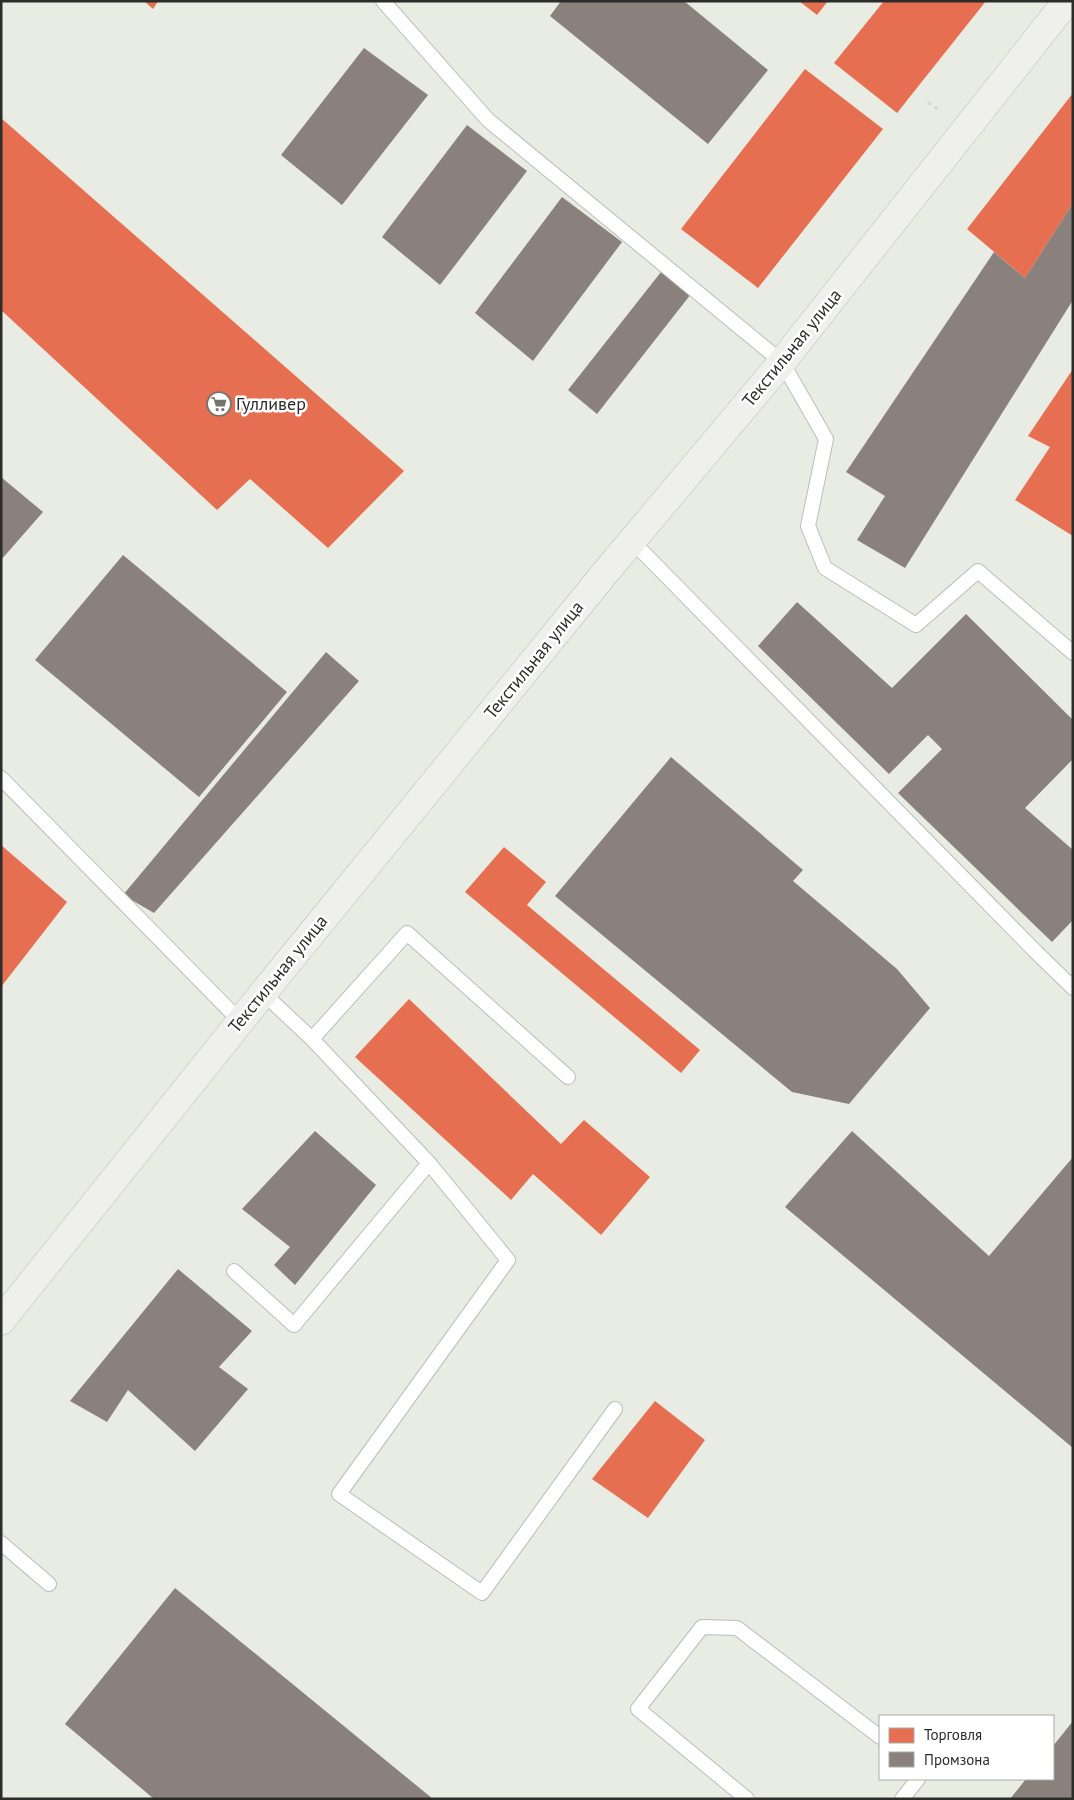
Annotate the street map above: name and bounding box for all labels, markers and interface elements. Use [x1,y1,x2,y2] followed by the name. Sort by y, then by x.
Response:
[737,284,846,411] street label: Текстильная улица
[206,391,232,417] supermarket icon: Гулливер
[236,392,306,415] place label: Гулливер
[479,596,588,723] street label: Текстильная улица
[223,910,332,1037] street label: Текстильная улица
[879,1715,1054,1780] legend
[924,1725,982,1744] text: Торговля
[924,1750,990,1769] text: Промзона

